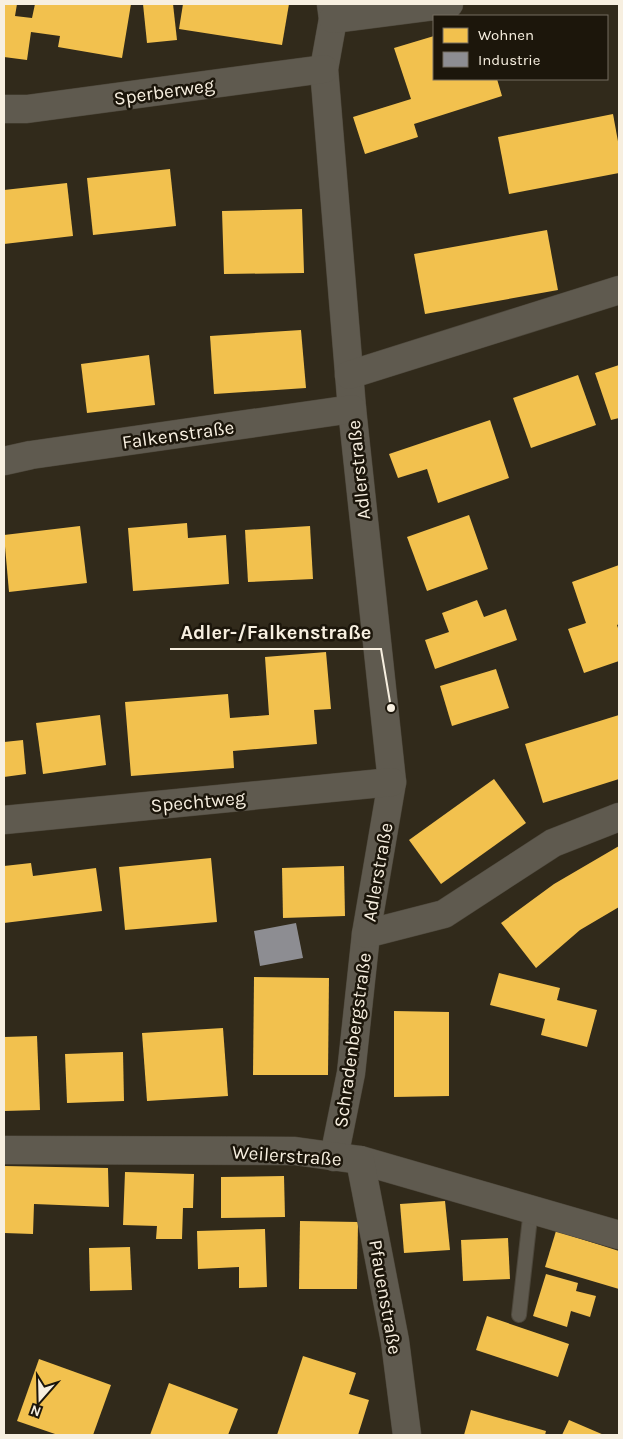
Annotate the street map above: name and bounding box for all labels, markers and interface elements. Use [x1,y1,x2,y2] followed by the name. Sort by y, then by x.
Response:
[433,15,608,80] legend
[478,26,534,44] text: Wohnen
[478,51,540,69] text: Industrie
[112,74,216,110] street label: Sperberweg
[121,416,236,454] street label: Falkenstraße
[343,419,375,521] street label: Adlerstraße
[170,614,381,649] callout: Adler-/Falkenstraße
[181,621,371,644] text: Adler-/Falkenstraße
[150,787,247,817] street label: Spechtweg
[358,821,398,923] street label: Adlerstraße
[330,951,376,1129] street label: Schradenbergstraße
[231,1141,342,1171] street label: Weilerstraße
[364,1238,406,1356] street label: Pfauenstraße
[15,1374,65,1424] north arrow
[28,1401,43,1420] text: N

